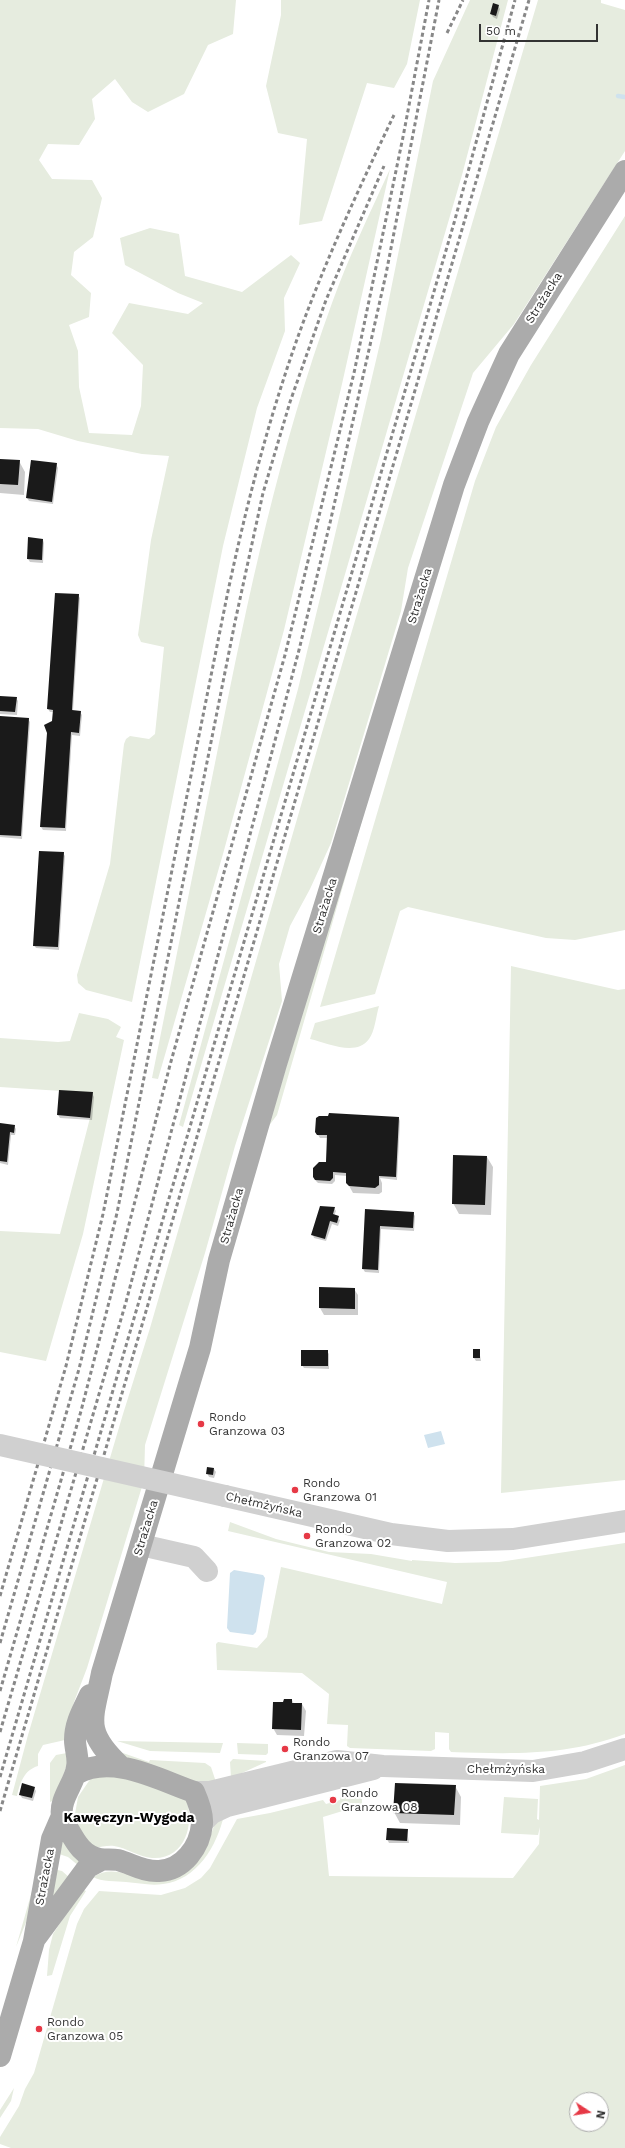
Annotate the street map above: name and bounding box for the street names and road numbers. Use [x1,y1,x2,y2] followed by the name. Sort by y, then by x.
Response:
[523,270,565,326] street label: Strażacka
[405,566,435,626] street label: Strażacka
[310,876,340,936] street label: Strażacka
[217,1186,247,1246] street label: Strażacka
[224,1489,304,1521] street label: Chełmżyńska
[131,1498,161,1558] street label: Strażacka
[467,1762,545,1776] street label: Chełmżyńska
[32,1847,58,1907] street label: Strażacka

